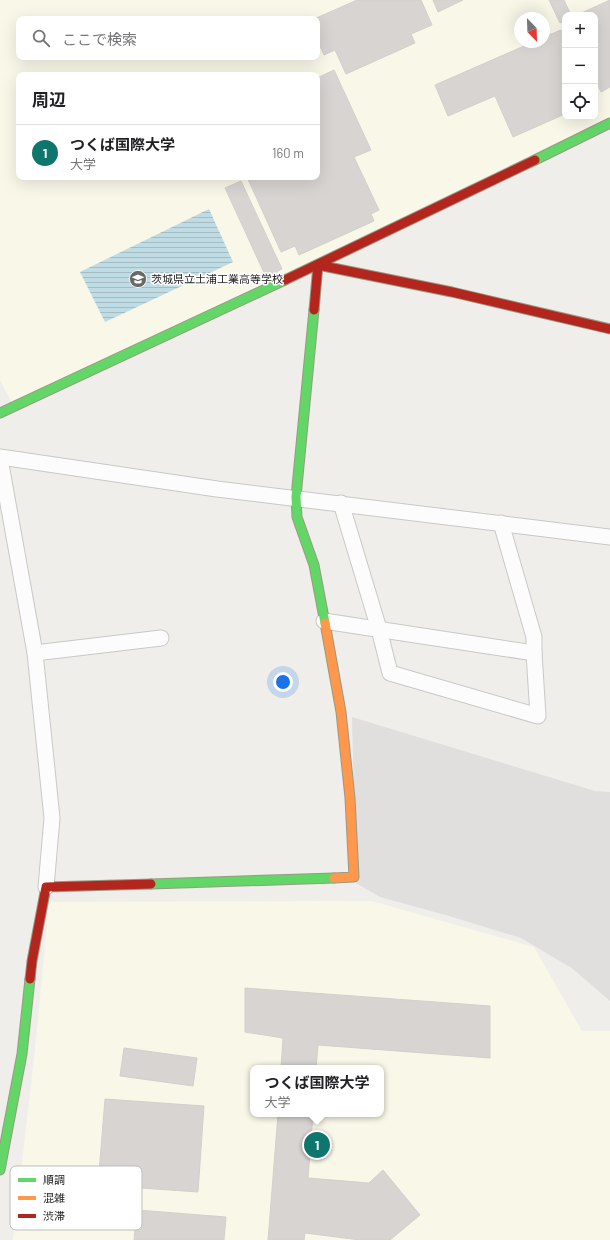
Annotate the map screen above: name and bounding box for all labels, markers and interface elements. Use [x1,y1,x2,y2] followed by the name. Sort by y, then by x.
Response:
[514,12,550,48] north arrow
[562,12,598,120] map controls
[562,12,598,48] button: +
[16,16,320,60] search box
[30,27,52,49] icon: search
[62,30,137,48] text: ここで検索
[562,48,598,84] button: −
[562,84,598,120] button: locate
[32,89,66,109] text: 周辺
[70,135,175,153] text: つくば国際大学
[43,145,47,161] text: 1
[272,145,304,161] text: 160 m
[70,156,96,172] text: 大学
[128,269,148,289] school or university icon: 茨城県立土浦工業高等学校
[151,272,283,285] place label: 茨城県立土浦工業高等学校
[273,672,293,692] your location
[250,1065,384,1117] popup
[264,1073,370,1091] text: つくば国際大学
[264,1094,291,1110] text: 大学
[304,1130,330,1160] pin: 1
[10,1166,142,1230] legend
[43,1173,65,1186] text: 順調
[43,1191,65,1204] text: 混雑
[43,1209,65,1222] text: 渋滞

